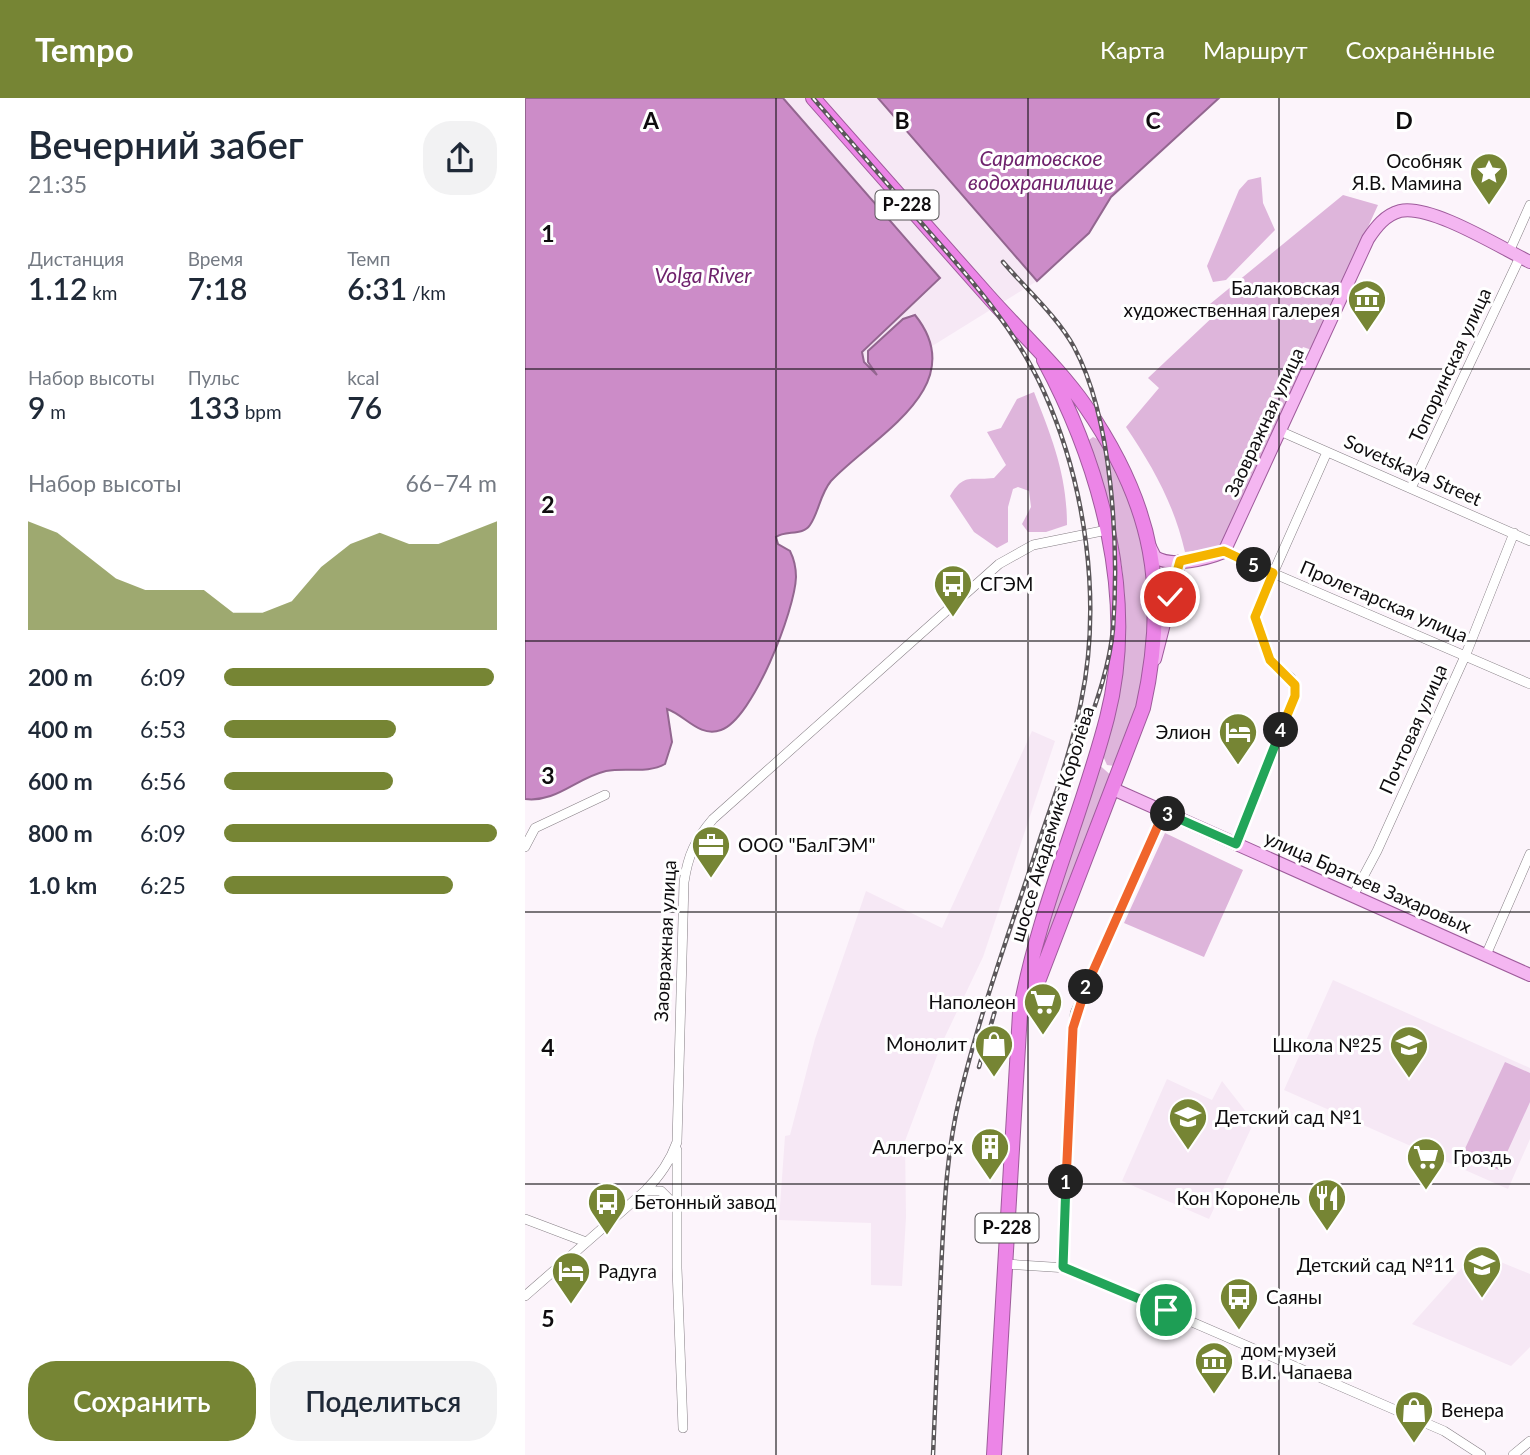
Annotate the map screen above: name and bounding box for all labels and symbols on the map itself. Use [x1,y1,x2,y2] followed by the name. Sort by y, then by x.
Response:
[642,106,660,134] text: A
[894,106,910,134] text: B
[1145,106,1161,134] text: C
[1395,106,1413,134] text: D
[968,145,1114,194] water label: Саратовское водохранилище
[1351,149,1462,194] place label: Особняк Я.В. Мамина
[1468,151,1510,206] place icon: Особняк Я.В. Мамина
[875,190,939,220] road number: Р-228
[541,219,555,247] text: 1
[655,262,752,287] water label: Volga River
[1123,276,1340,321] place label: Балаковская художественная галерея
[1346,278,1388,333] museum icon: Балаковская художественная галерея
[1404,284,1495,446] street label: Топоринская улица
[1219,344,1308,500] street label: Заовражная улица
[1341,429,1486,510] street label: Sovetskaya Street
[541,490,555,518] text: 2
[1237,547,1271,582] pin: 5
[1297,555,1472,646] street label: Пролетарская улица
[932,563,974,618] bus stop icon: СГЭМ
[1140,567,1200,627] pin
[980,572,1033,595] place label: СГЭМ
[1374,661,1451,797] street label: Почтовая улица
[1005,703,1098,944] street label: шоссе Академика Королёва
[1217,711,1259,766] hotel icon: Элион
[1263,712,1299,748] pin: 4
[1155,720,1211,743] place label: Элион
[541,761,555,789] text: 3
[1151,796,1185,832] pin: 3
[690,824,732,879] office icon: ООО "БалГЭМ"
[1261,825,1476,938] street label: улица Братьев Захаровых
[738,833,876,856] place label: ООО "БалГЭМ"
[649,860,680,1022] street label: Заовражная улица
[1069,970,1103,1004] pin: 2
[1022,981,1064,1036] supermarket icon: Наполеон
[929,990,1016,1013] place label: Наполеон
[973,1023,1015,1078] shop icon: Монолит
[1388,1024,1430,1079] school or university icon: Школа №25
[886,1032,967,1055] place label: Монолит
[541,1033,555,1061] text: 4
[1272,1033,1382,1056] place label: Школа №25
[1167,1096,1209,1151] school or university icon: Детский сад №1
[1215,1105,1362,1128] place label: Детский сад №1
[969,1126,1011,1181] building icon: Аллегро-х
[872,1135,964,1158] place label: Аллегро-х
[1405,1136,1447,1191] supermarket icon: Гроздь
[1453,1145,1512,1168] place label: Гроздь
[1049,1164,1083,1200] pin: 1
[1306,1177,1348,1232] restaurant icon: Кон Коронель
[586,1181,628,1236] bus stop icon: Бетонный завод
[1177,1186,1300,1209] place label: Кон Коронель
[634,1190,776,1213] place label: Бетонный завод
[975,1213,1039,1242] road number: Р-228
[1461,1244,1503,1299] school or university icon: Детский сад №11
[550,1250,592,1305] hotel icon: Радуга
[1297,1253,1455,1276] place label: Детский сад №11
[598,1259,657,1282] place label: Радуга
[1218,1276,1260,1331] bus stop icon: Саяны
[1136,1280,1196,1340] pin
[1266,1285,1322,1308] place label: Саяны
[541,1304,555,1332] text: 5
[1241,1338,1352,1383] place label: дом-музей В.И. Чапаева
[1193,1340,1235,1395] museum icon: дом-музей В.И. Чапаева
[1393,1389,1435,1444] shop icon: Венера
[1441,1398,1504,1421] place label: Венера

